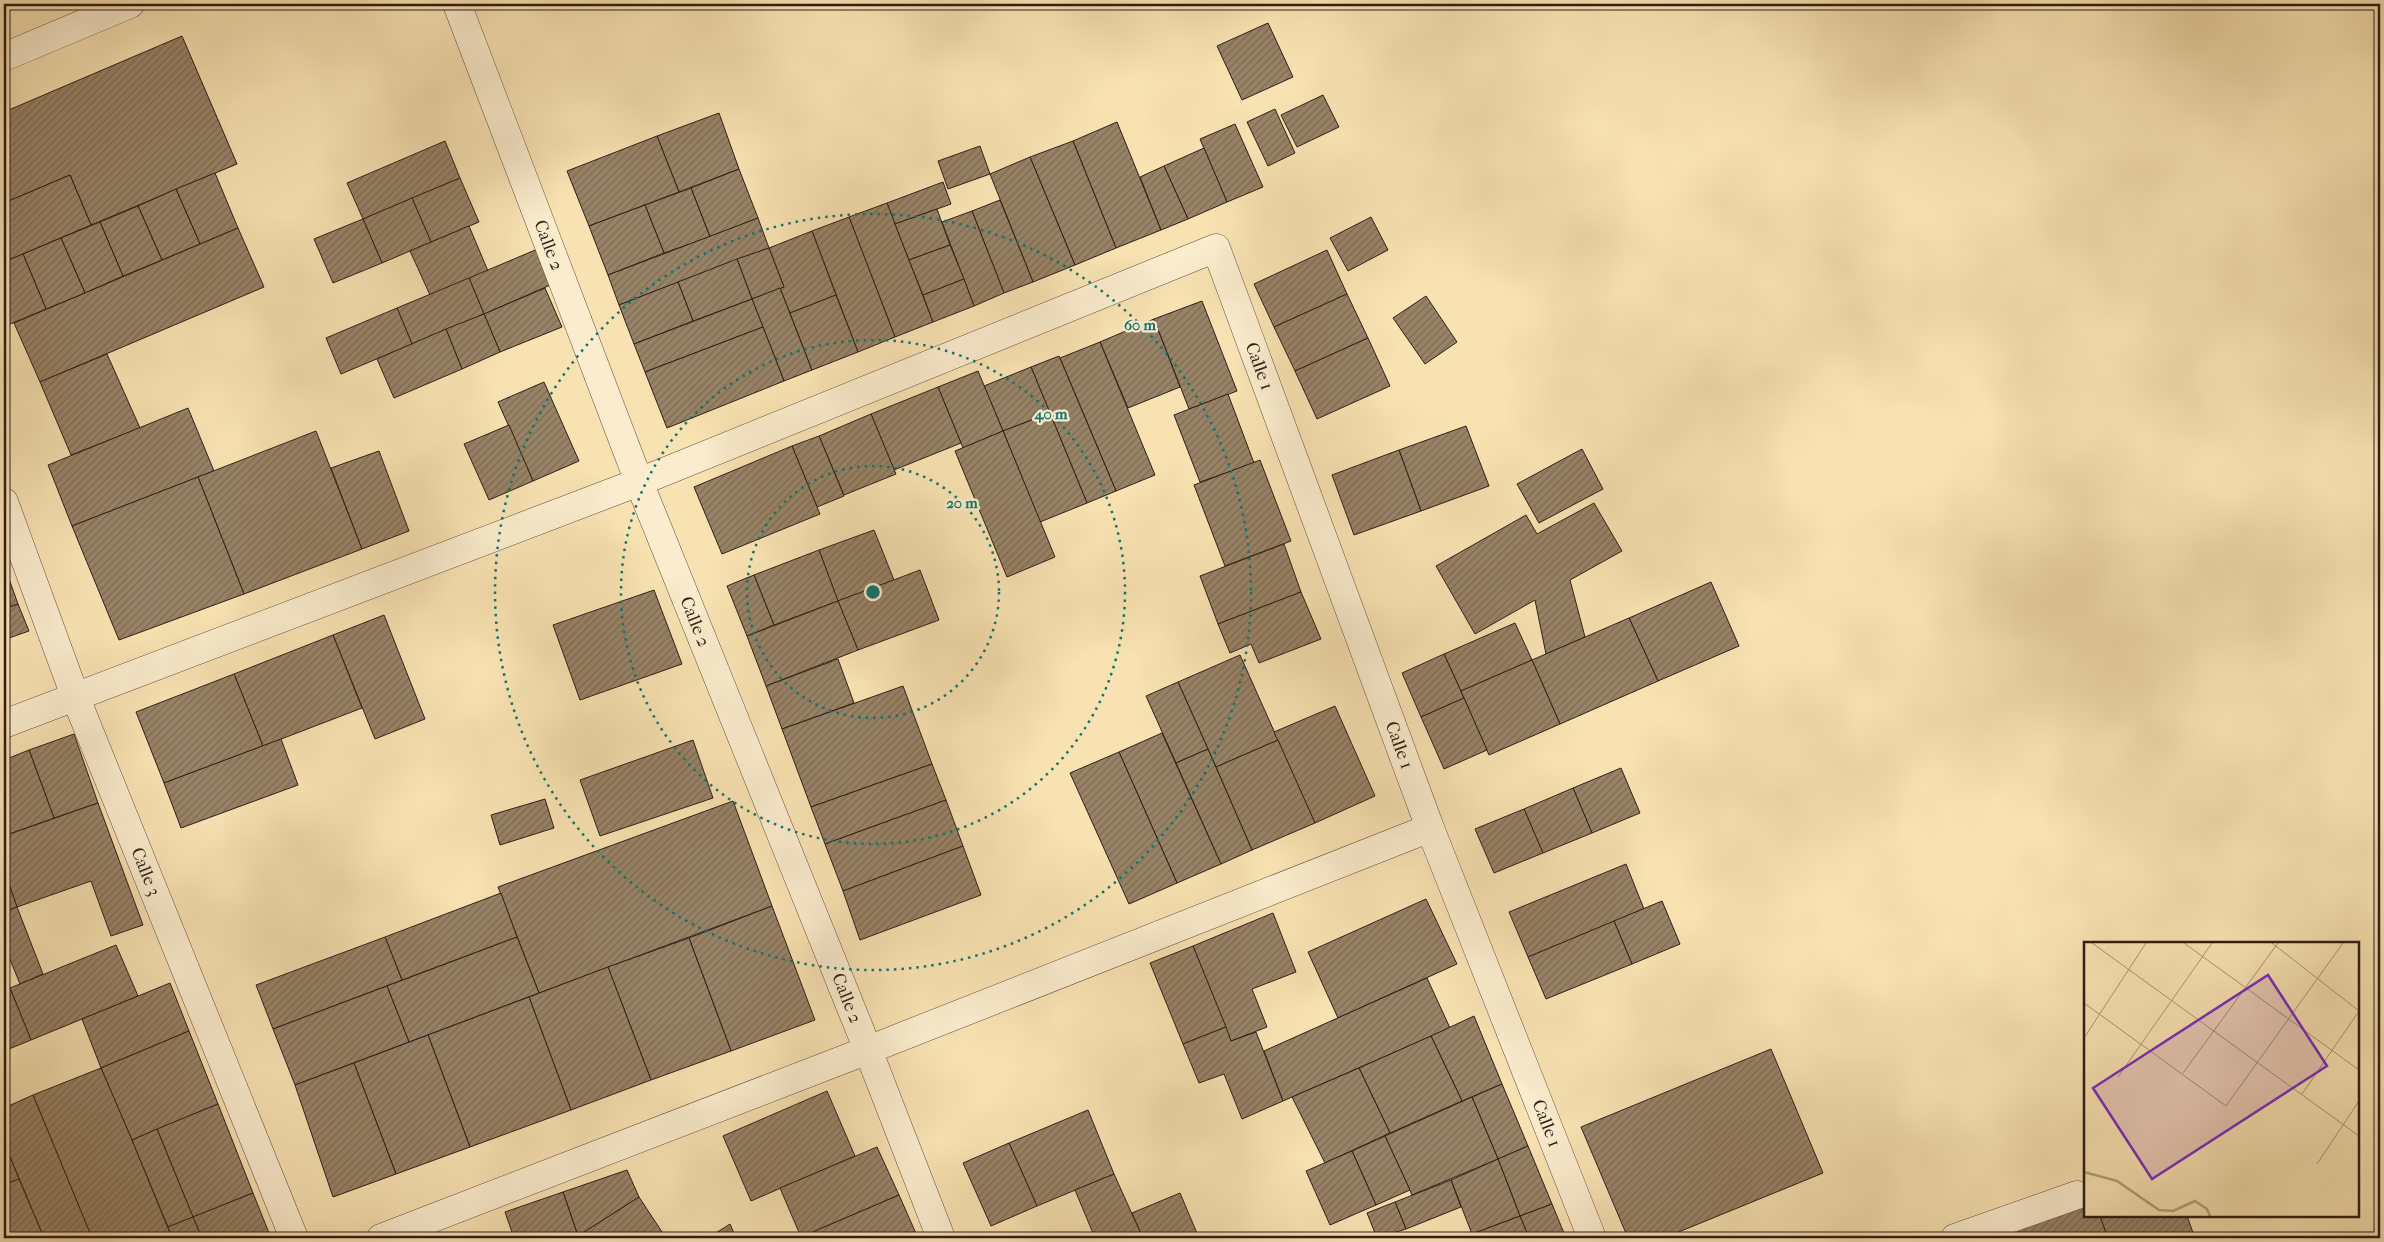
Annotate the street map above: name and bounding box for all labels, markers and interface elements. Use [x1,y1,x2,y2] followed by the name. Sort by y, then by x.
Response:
[529,217,567,273] street label: Calle 2
[1124,316,1157,334] text: 60 m
[1241,339,1277,393] street label: Calle 1
[1034,405,1068,423] text: 40 m
[946,494,978,512] text: 20 m
[864,583,882,601] centre of rings
[675,594,714,650] street label: Calle 2
[1381,718,1417,772] street label: Calle 1
[126,844,165,899] street label: Calle 3
[2084,942,2359,1217] inset map
[827,970,866,1027] street label: Calle 2
[1527,1097,1565,1150] street label: Calle 1

